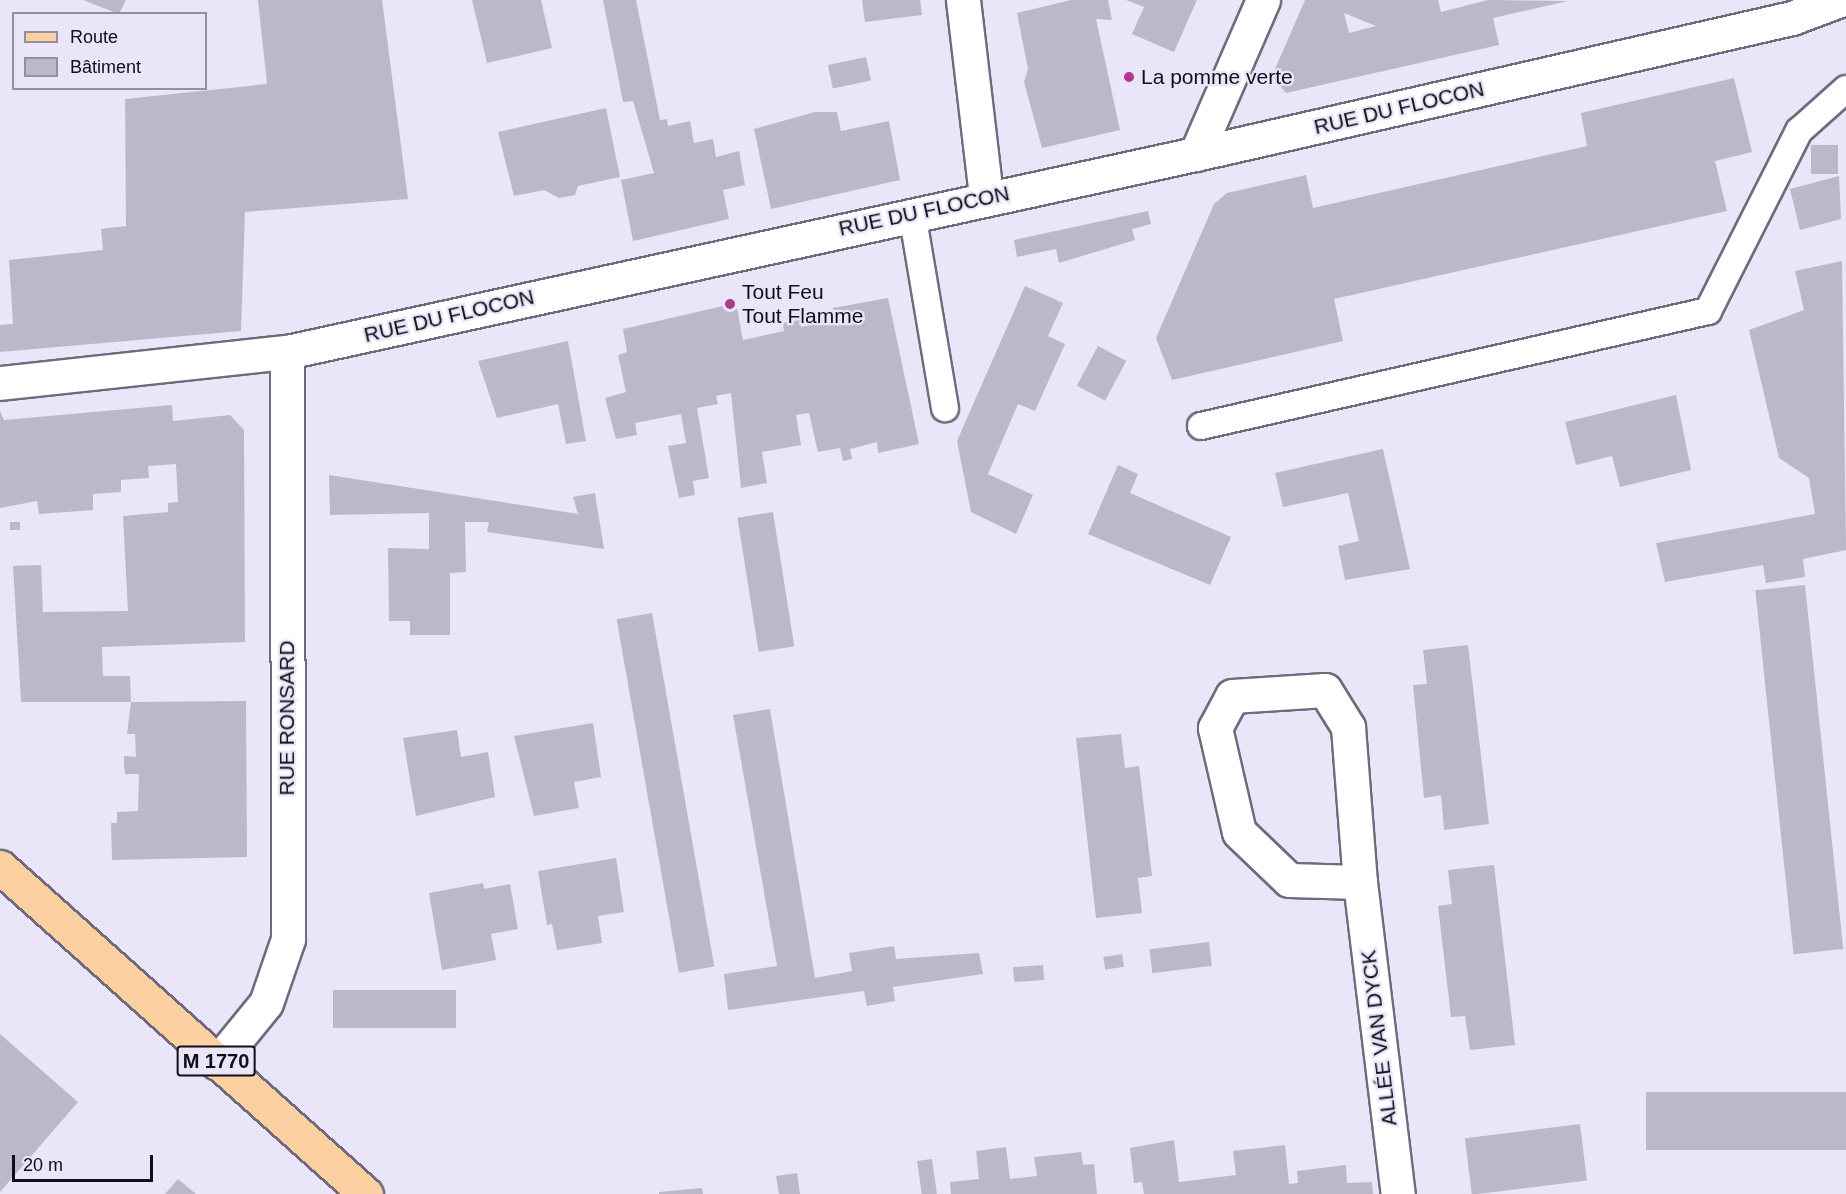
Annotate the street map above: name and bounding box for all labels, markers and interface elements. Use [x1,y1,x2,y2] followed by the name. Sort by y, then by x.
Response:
[12,12,207,90] legend
[70,27,118,47] text: Route
[70,57,141,77] text: Bâtiment
[1141,64,1293,90] place label: La pomme verte
[1122,70,1136,84] marker: La pomme verte
[1311,76,1487,140] street label: RUE DU FLOCON
[836,181,1012,241] street label: RUE DU FLOCON
[742,279,863,329] place label: Tout Feu Tout Flamme
[361,284,537,348] street label: RUE DU FLOCON
[723,297,737,311] marker: Tout Feu Tout Flamme
[274,640,300,796] street label: RUE RONSARD
[1356,949,1402,1127] street label: ALLÉE VAN DYCK
[176,1044,256,1078] road number: M 1770
[15,1143,156,1181] scale bar
[23,1155,63,1175] text: 20 m

